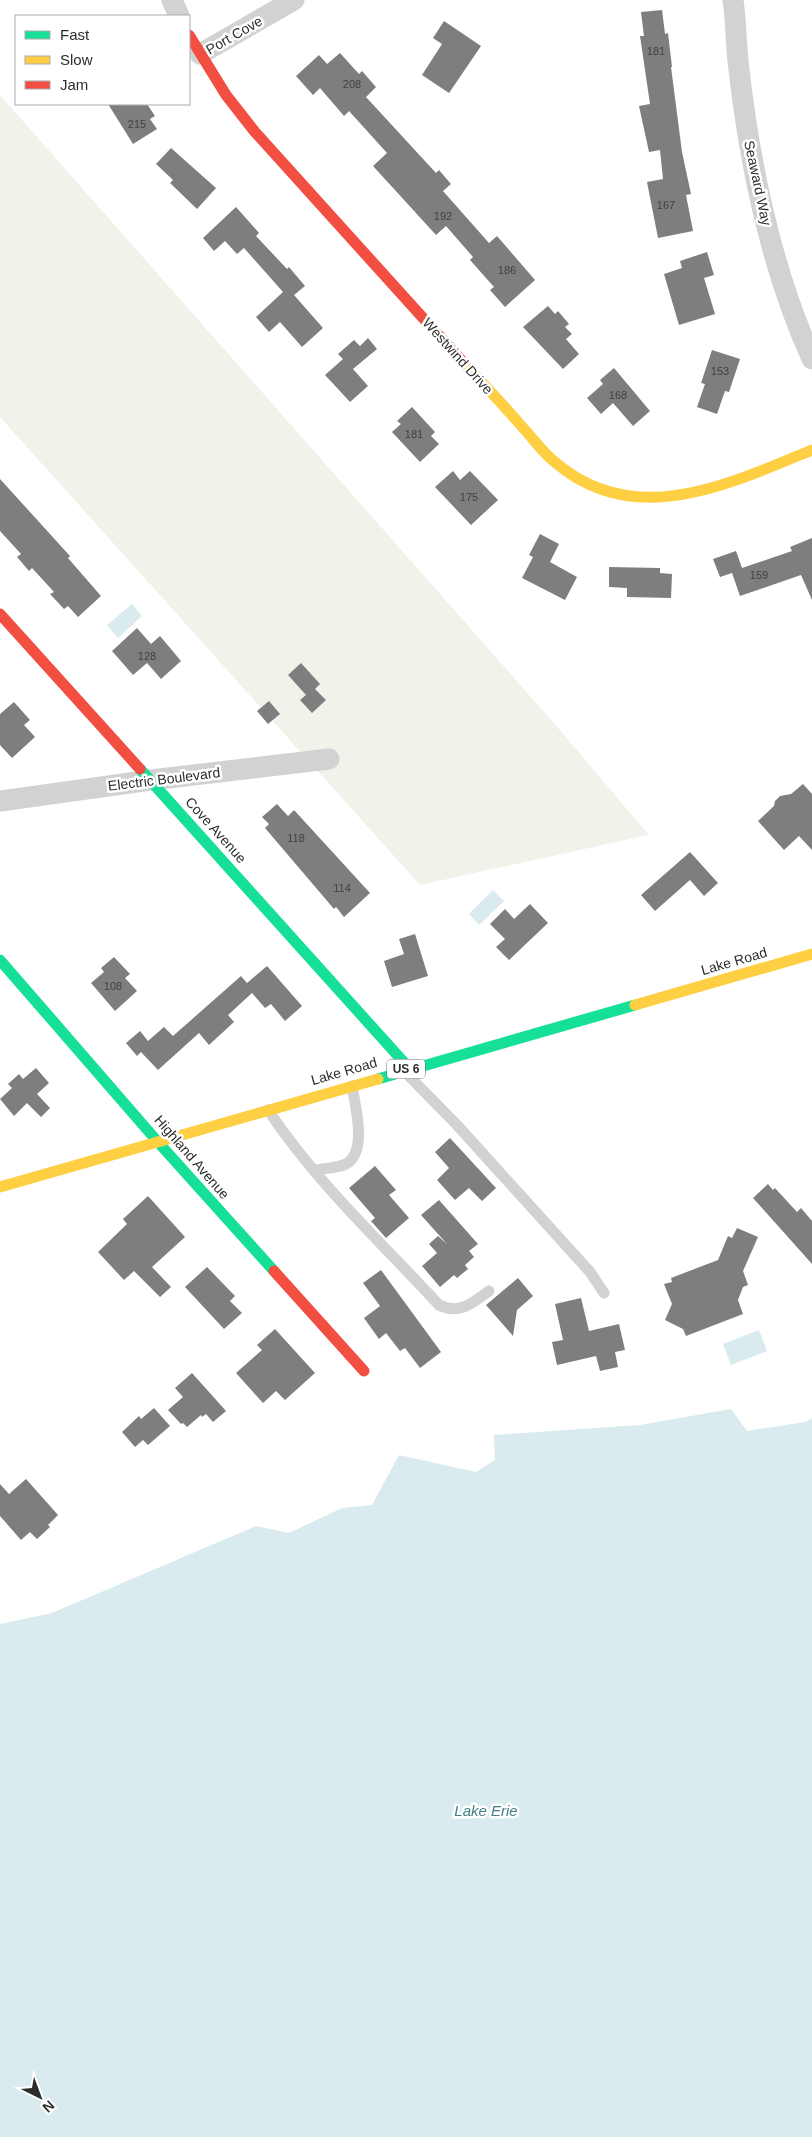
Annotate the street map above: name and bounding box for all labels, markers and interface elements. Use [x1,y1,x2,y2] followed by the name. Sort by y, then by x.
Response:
[203,12,265,57] street label: Port Cove
[15,15,190,105] legend
[60,26,90,43] text: Fast
[647,45,665,57] house number: 181
[60,51,93,68] text: Slow
[60,76,88,93] text: Jam
[343,78,361,90] house number: 208
[128,118,146,130] house number: 215
[741,139,775,227] street label: Seaward Way
[657,199,675,211] house number: 167
[434,210,452,222] house number: 192
[498,264,516,276] house number: 186
[420,315,497,398] street label: Westwind Drive
[711,365,729,377] house number: 153
[609,389,627,401] house number: 168
[405,428,423,440] house number: 181
[460,491,478,503] house number: 175
[750,569,768,581] house number: 159
[138,650,156,662] house number: 128
[107,764,221,794] street label: Electric Boulevard
[182,794,250,866] street label: Cove Avenue
[287,832,305,844] house number: 118
[333,882,351,894] house number: 114
[699,944,769,978] street label: Lake Road
[104,980,122,992] house number: 108
[309,1054,379,1088] street label: Lake Road
[387,1060,425,1078] road number: US 6
[151,1112,233,1202] street label: Highland Avenue
[454,1802,518,1819] water label: Lake Erie
[15,2072,65,2122] north arrow
[40,2097,58,2116] text: N

